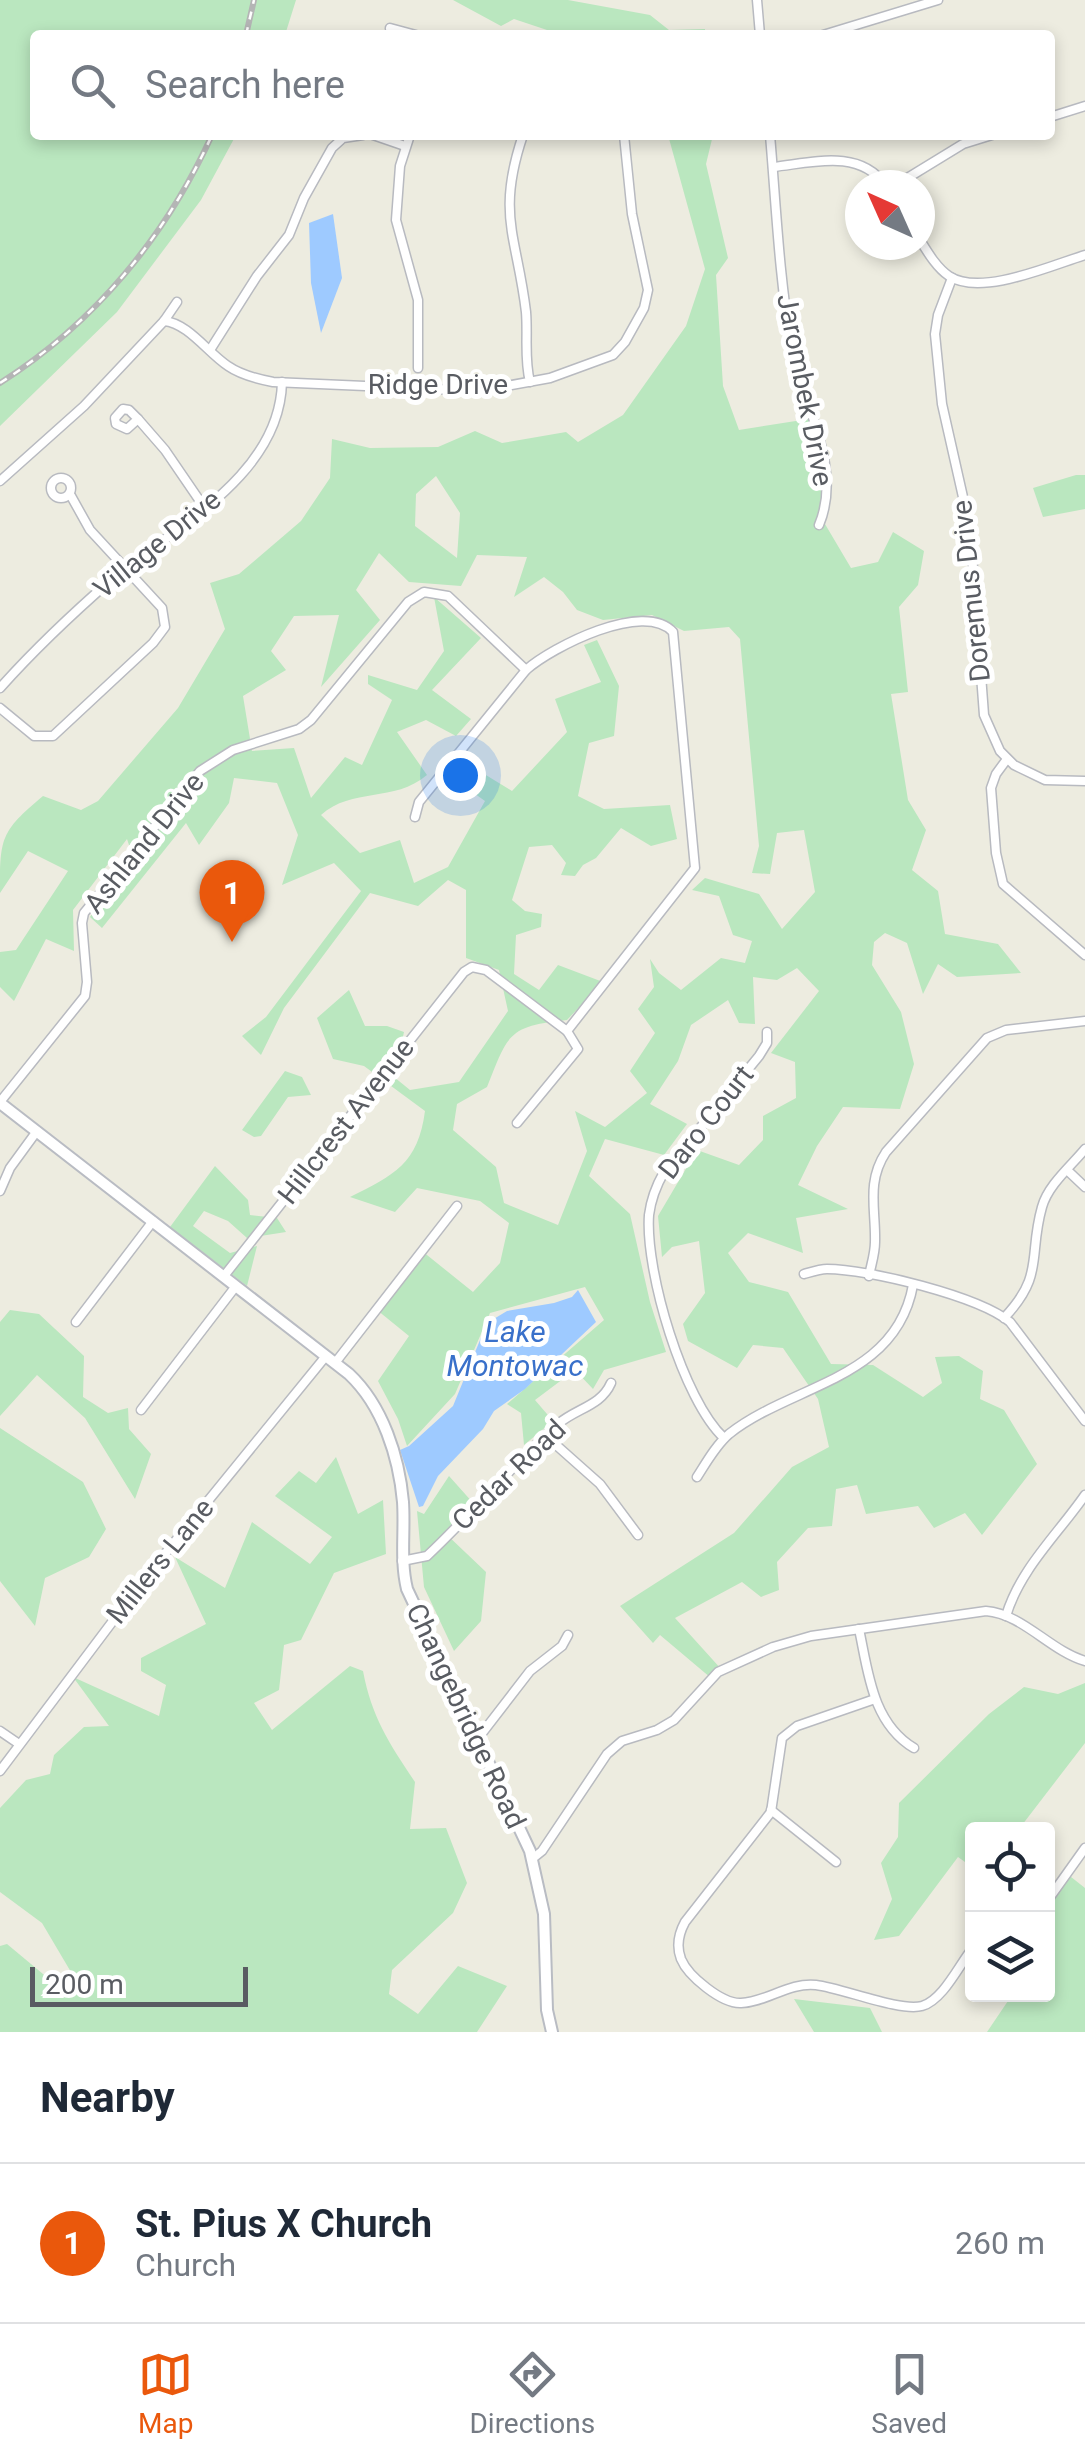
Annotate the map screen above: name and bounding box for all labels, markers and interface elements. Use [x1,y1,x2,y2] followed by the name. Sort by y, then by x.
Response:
[30,30,1055,140] search box
[65,58,120,113] icon: search
[145,63,345,107] text: Search here
[845,170,935,260] north arrow
[770,291,840,489] street label: Jarombek Drive
[368,368,508,401] street label: Ridge Drive
[87,483,227,605] street label: Village Drive
[945,498,997,684] street label: Doremus Drive
[435,750,486,801] your location
[77,766,211,920] street label: Ashland Drive
[200,860,264,942] pin: 1
[271,1032,421,1210] street label: Hillcrest Avenue
[652,1059,760,1185] street label: Daro Court
[447,1314,583,1383] water label: Lake Montowac
[445,1413,573,1537] street label: Cedar Road
[100,1492,220,1630] street label: Millers Lane
[399,1598,533,1834] street label: Changebridge Road
[965,1822,1055,2002] map controls
[965,1822,1055,1912] button: locate
[965,1912,1055,2002] button: layers
[30,1962,248,2006] scale bar
[45,1968,124,2001] text: 200 m
[40,2073,175,2122] text: Nearby
[135,2202,432,2246] text: St. Pius X Church
[63,2224,82,2262] text: 1
[955,2224,1045,2262] text: 260 m
[135,2246,236,2284] text: Church
[138,2347,193,2440] tab: Map
[469,2347,595,2440] tab: Directions
[871,2347,947,2440] tab: Saved

